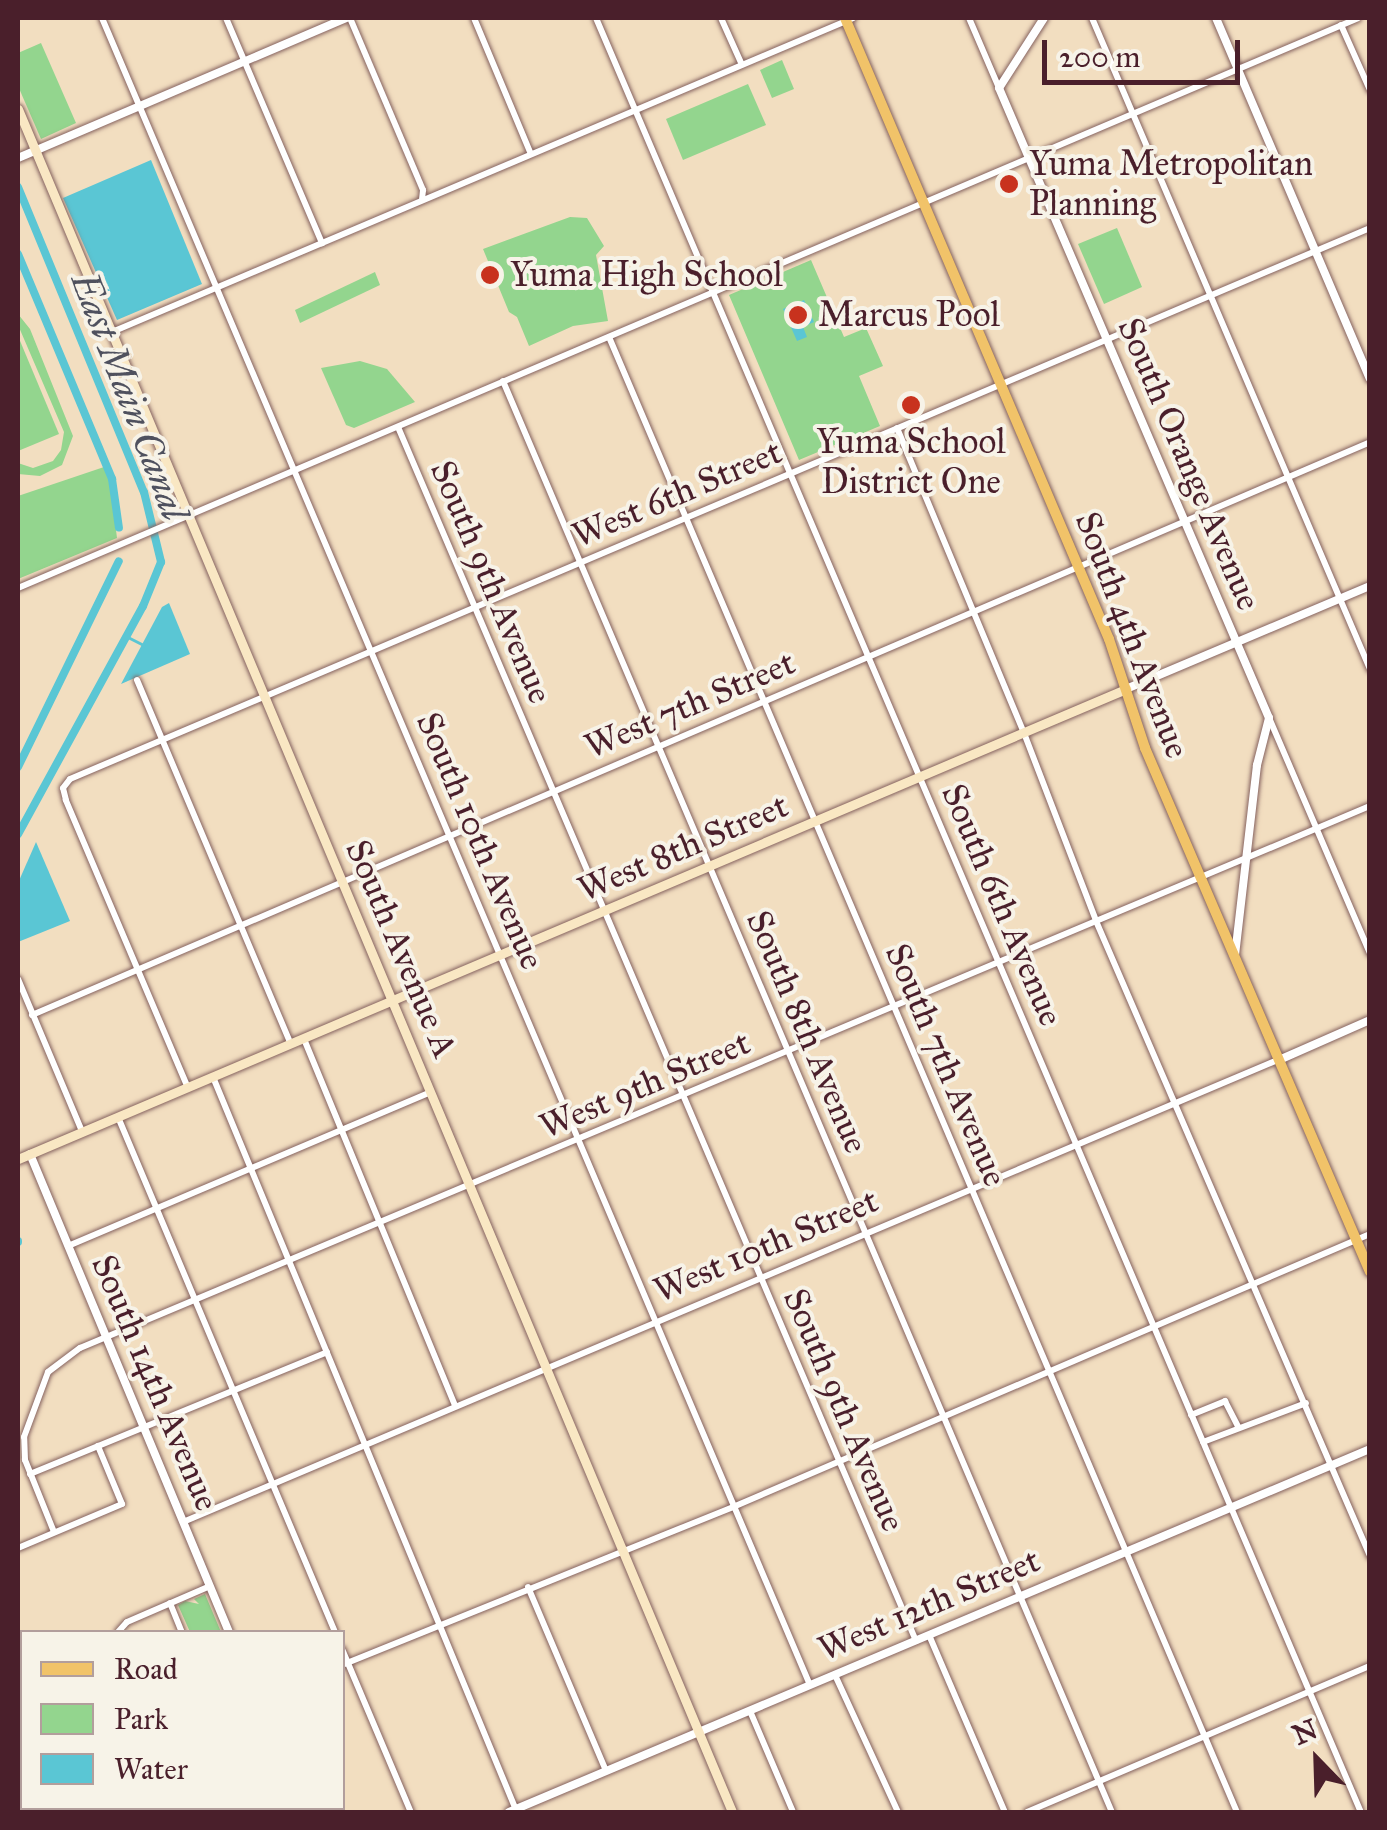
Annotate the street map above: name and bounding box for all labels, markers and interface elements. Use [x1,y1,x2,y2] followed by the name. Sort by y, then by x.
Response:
[1047,20,1244,82] scale bar
[1059,39,1140,75] text: 200 m
[1029,143,1313,225] place label: Yuma Metropolitan Planning
[998,173,1020,195] marker: Yuma Metropolitan Planning
[510,254,783,296] place label: Yuma High School
[479,264,501,286] marker: Yuma High School
[61,265,197,527] water label: East Main Canal
[818,294,1000,336] place label: Marcus Pool
[787,304,809,326] marker: Marcus Pool
[1108,312,1270,616] street label: South Orange Avenue
[900,394,922,416] marker: Yuma School District One
[816,421,1006,503] place label: Yuma School District One
[566,431,788,557] street label: West 6th Street
[421,454,561,710] street label: South 9th Avenue
[1066,506,1198,764] street label: South 4th Avenue
[579,642,801,768] street label: West 7th Street
[407,706,553,976] street label: South 10th Avenue
[932,778,1072,1032] street label: South 6th Avenue
[572,785,794,911] street label: West 8th Street
[336,834,466,1064] street label: South Avenue A
[737,905,877,1159] street label: South 8th Avenue
[876,937,1016,1193] street label: South 7th Avenue
[534,1022,756,1148] street label: West 9th Street
[648,1180,884,1312] street label: West 10th Street
[82,1249,228,1517] street label: South 14th Avenue
[774,1282,914,1538] street label: South 9th Avenue
[812,1539,1046,1671] street label: West 12th Street
[20,1630,345,1810] legend
[114,1651,178,1687] text: Road
[114,1701,168,1737] text: Park
[1267,1710,1367,1810] north arrow
[1287,1711,1323,1753] text: N
[114,1751,188,1787] text: Water

